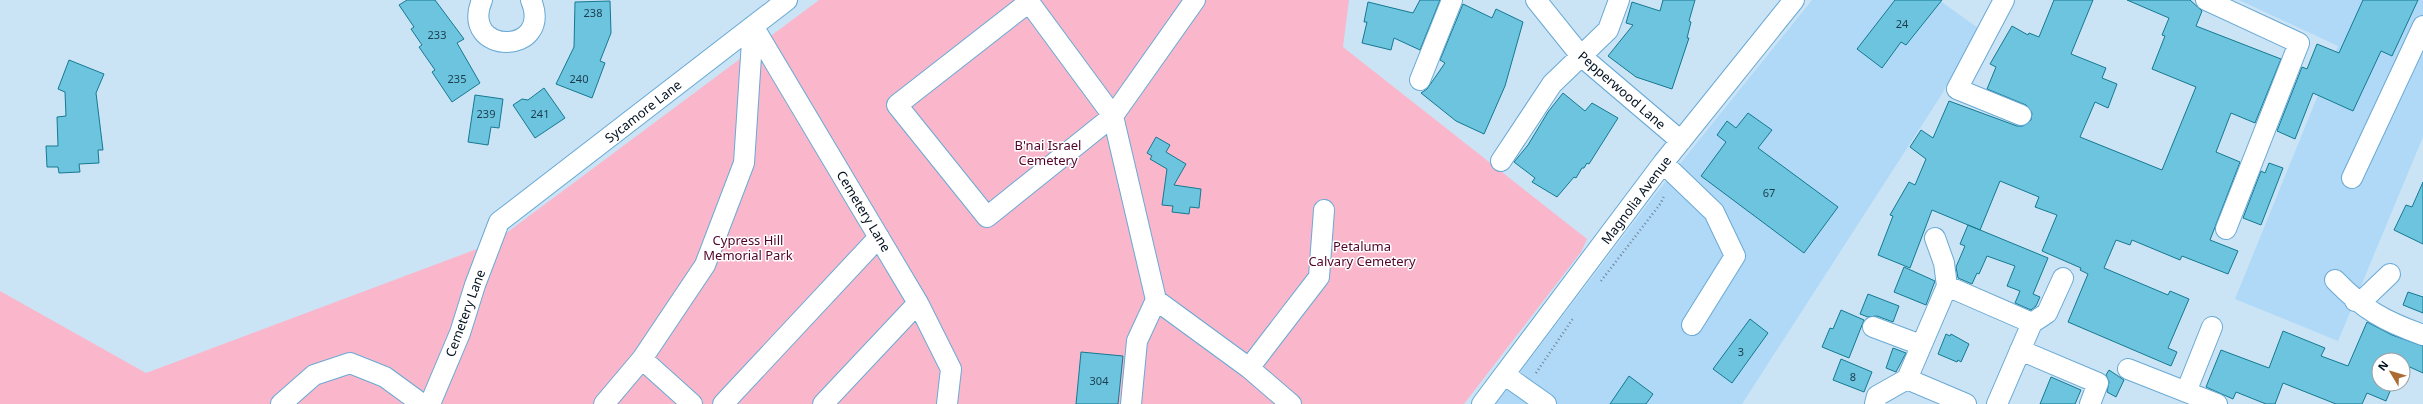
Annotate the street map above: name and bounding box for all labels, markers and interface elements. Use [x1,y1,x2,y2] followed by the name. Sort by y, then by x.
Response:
[584,5,602,20] house number: 238
[1896,16,1909,31] house number: 24
[428,27,446,42] house number: 233
[1574,47,1670,133] street label: Pepperwood Lane
[448,71,466,86] house number: 235
[570,71,588,86] house number: 240
[601,75,685,147] street label: Sycamore Lane
[477,106,495,121] house number: 239
[531,106,549,121] house number: 241
[1015,136,1081,169] park label: B'nai Israel Cemetery
[1597,152,1675,248] street label: Magnolia Avenue
[833,167,895,255] street label: Cemetery Lane
[1763,185,1775,200] house number: 67
[703,231,793,264] park label: Cypress Hill Memorial Park
[1308,237,1416,270] park label: Petaluma Calvary Cemetery
[441,267,489,359] street label: Cemetery Lane
[1738,344,1744,359] house number: 3
[2371,352,2411,392] north arrow
[2374,357,2391,374] text: N
[1850,369,1856,384] house number: 8
[1090,373,1109,388] house number: 304

